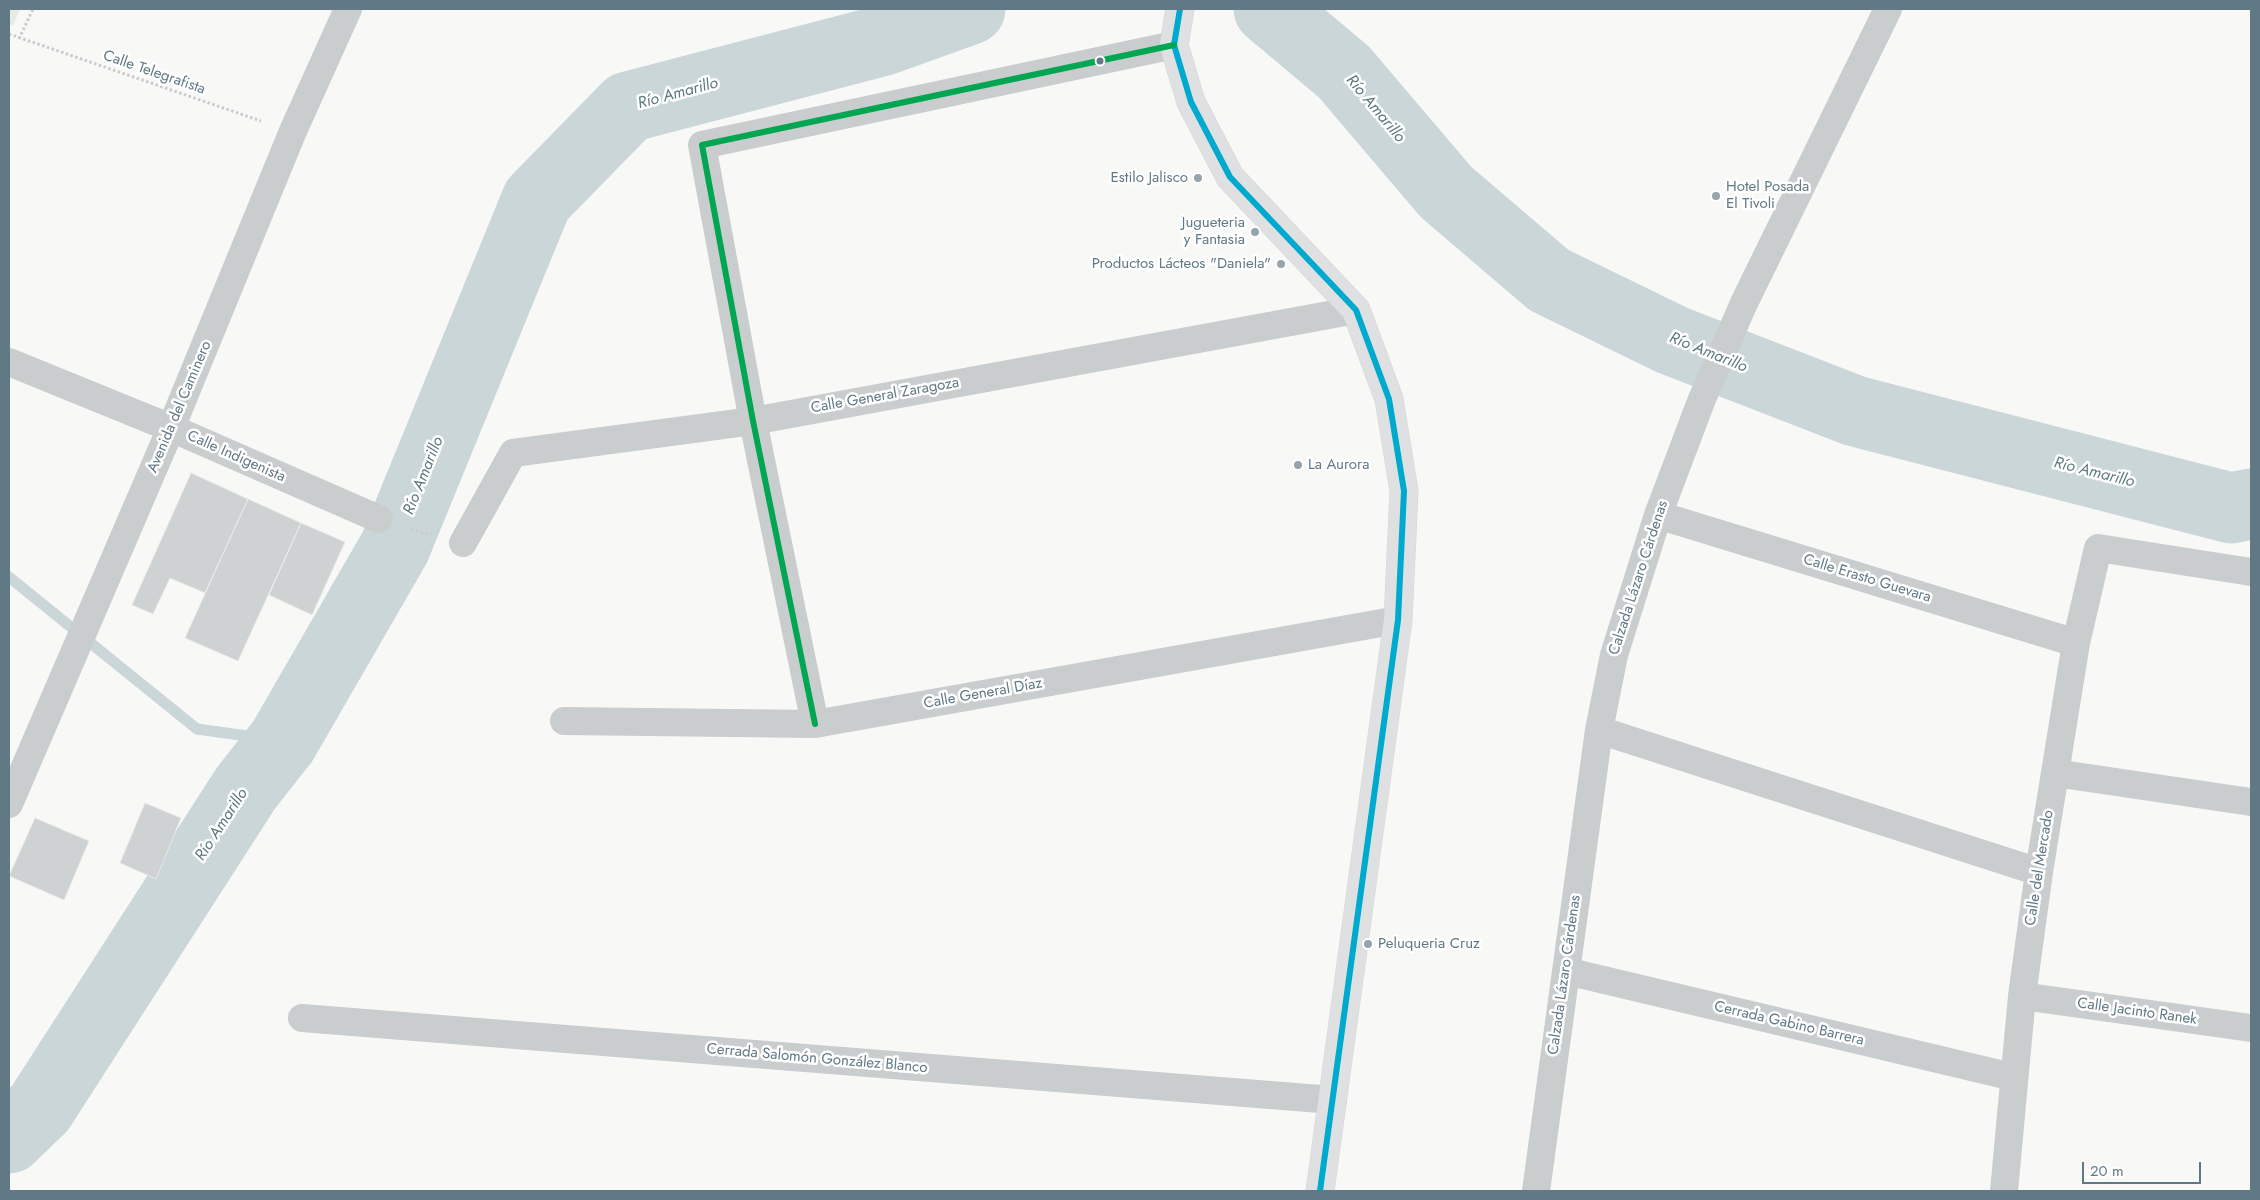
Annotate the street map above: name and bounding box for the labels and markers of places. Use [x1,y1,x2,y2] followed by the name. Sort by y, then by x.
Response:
[1095,56,1105,66] unlabelled marker
[1110,169,1188,187] place label: Estilo Jalisco
[1192,172,1204,184] marker: Estilo Jalisco
[1726,178,1809,213] place label: Hotel Posada El Tivoli
[1710,190,1722,202] marker: Hotel Posada El Tivoli
[1182,214,1245,249] place label: Jugueteria y Fantasia
[1249,226,1261,238] marker: Jugueteria y Fantasia
[1092,255,1271,273] place label: Productos Lácteos "Daniela"
[1275,258,1287,270] marker: Productos Lácteos "Daniela"
[1308,456,1369,474] place label: La Aurora
[1292,459,1304,471] marker: La Aurora
[1378,935,1480,953] place label: Peluqueria Cruz
[1362,938,1374,950] marker: Peluqueria Cruz

